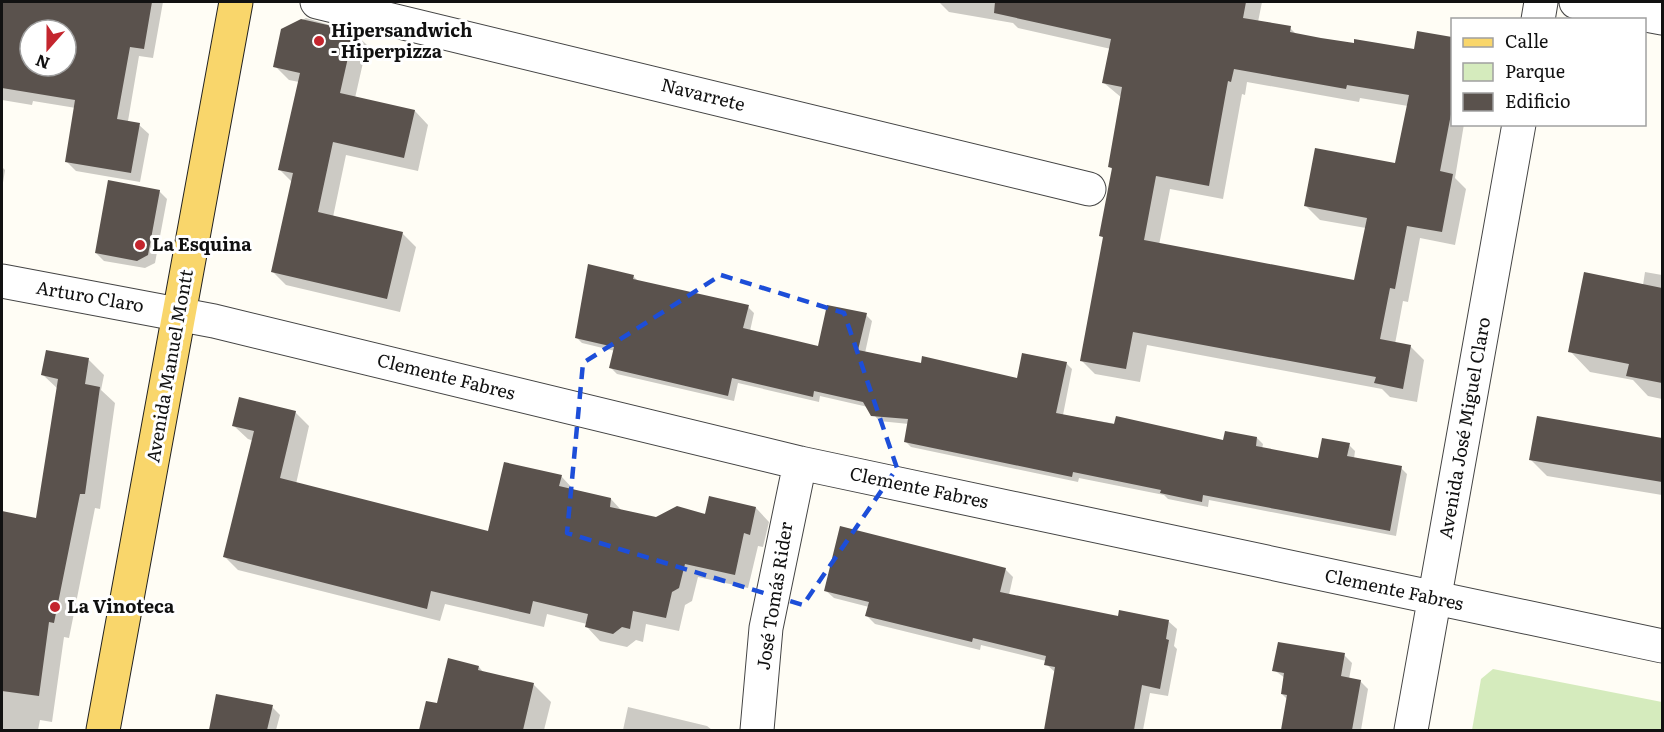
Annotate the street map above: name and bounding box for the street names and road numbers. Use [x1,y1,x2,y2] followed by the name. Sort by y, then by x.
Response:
[659,70,748,117] street label: Navarrete
[138,266,199,465] street label: Avenida Manuel Montt
[34,273,146,318] street label: Arturo Claro
[1431,315,1496,541] street label: Avenida José Miguel Claro
[375,345,518,406] street label: Clemente Fabres
[847,459,991,514] street label: Clemente Fabres
[749,519,799,672] street label: José Tomás Rider
[1322,561,1466,616] street label: Clemente Fabres

